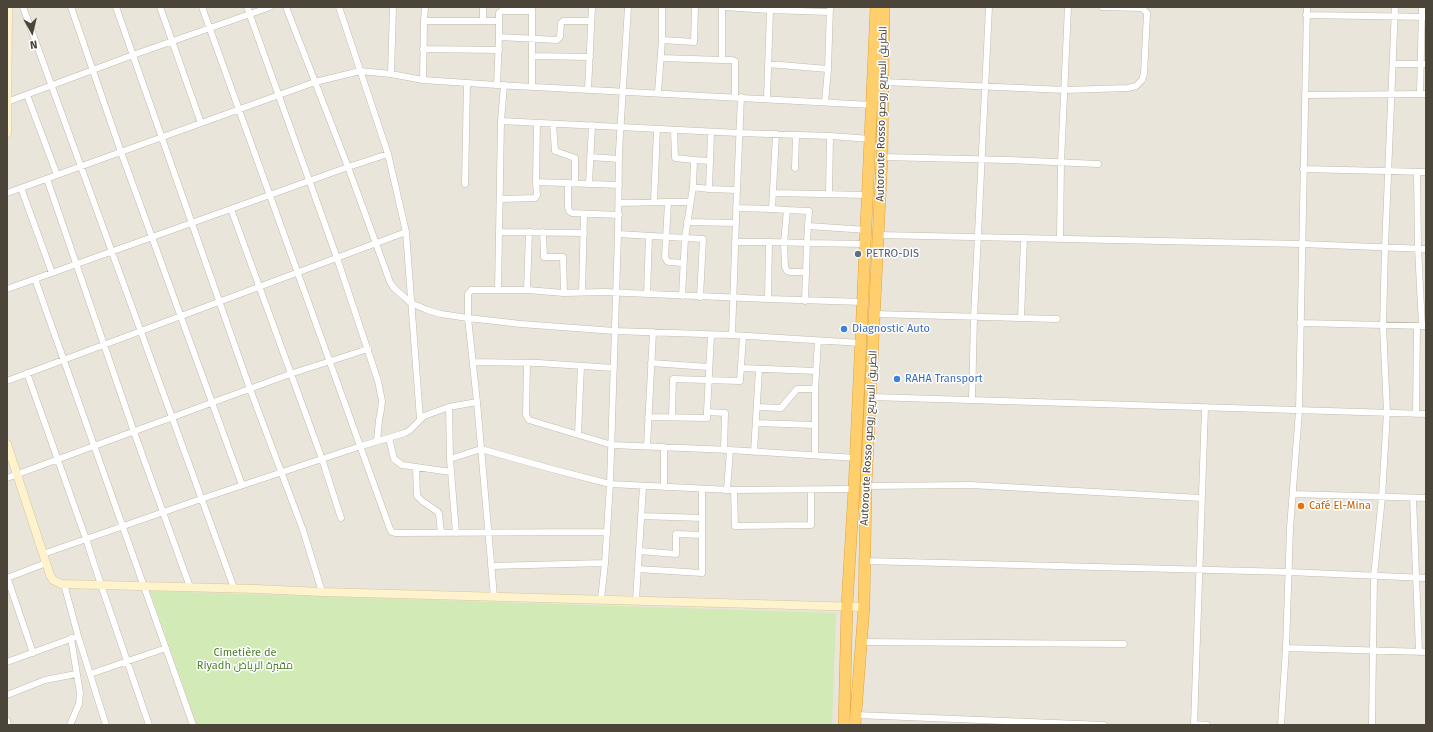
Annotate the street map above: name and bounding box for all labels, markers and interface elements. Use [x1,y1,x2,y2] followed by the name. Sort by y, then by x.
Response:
[12,12,52,52] north arrow
[874,26,890,202] street label: Autoroute Rosso الطريق السريع روصو
[29,37,38,51] text: N
[866,247,919,261] place label: PETRO-DIS
[853,249,863,259] marker: PETRO-DIS
[852,322,930,336] place label: Diagnostic Auto
[839,324,849,334] marker: Diagnostic Auto
[858,350,880,526] street label: Autoroute Rosso الطريق السريع روصو
[905,372,983,386] place label: RAHA Transport
[892,374,902,384] marker: RAHA Transport
[1309,499,1371,513] place label: Café El-Mina
[1296,501,1306,511] marker: Café El-Mina
[197,646,293,672] park label: Cimetière de Riyadh مقبرة الرياض

